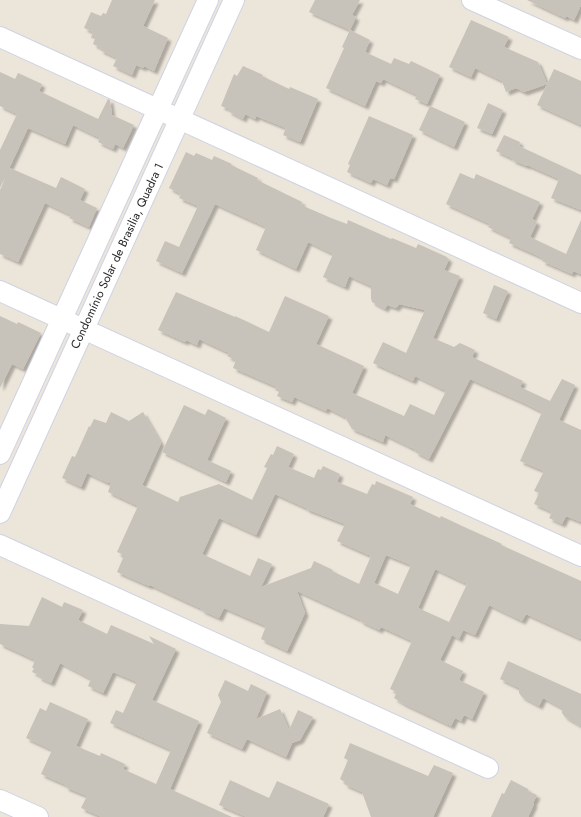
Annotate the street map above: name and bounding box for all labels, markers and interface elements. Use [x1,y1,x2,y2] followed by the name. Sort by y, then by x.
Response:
[66,160,168,352] street label: Condomínio Solar de Brasilia, Quadra 1

